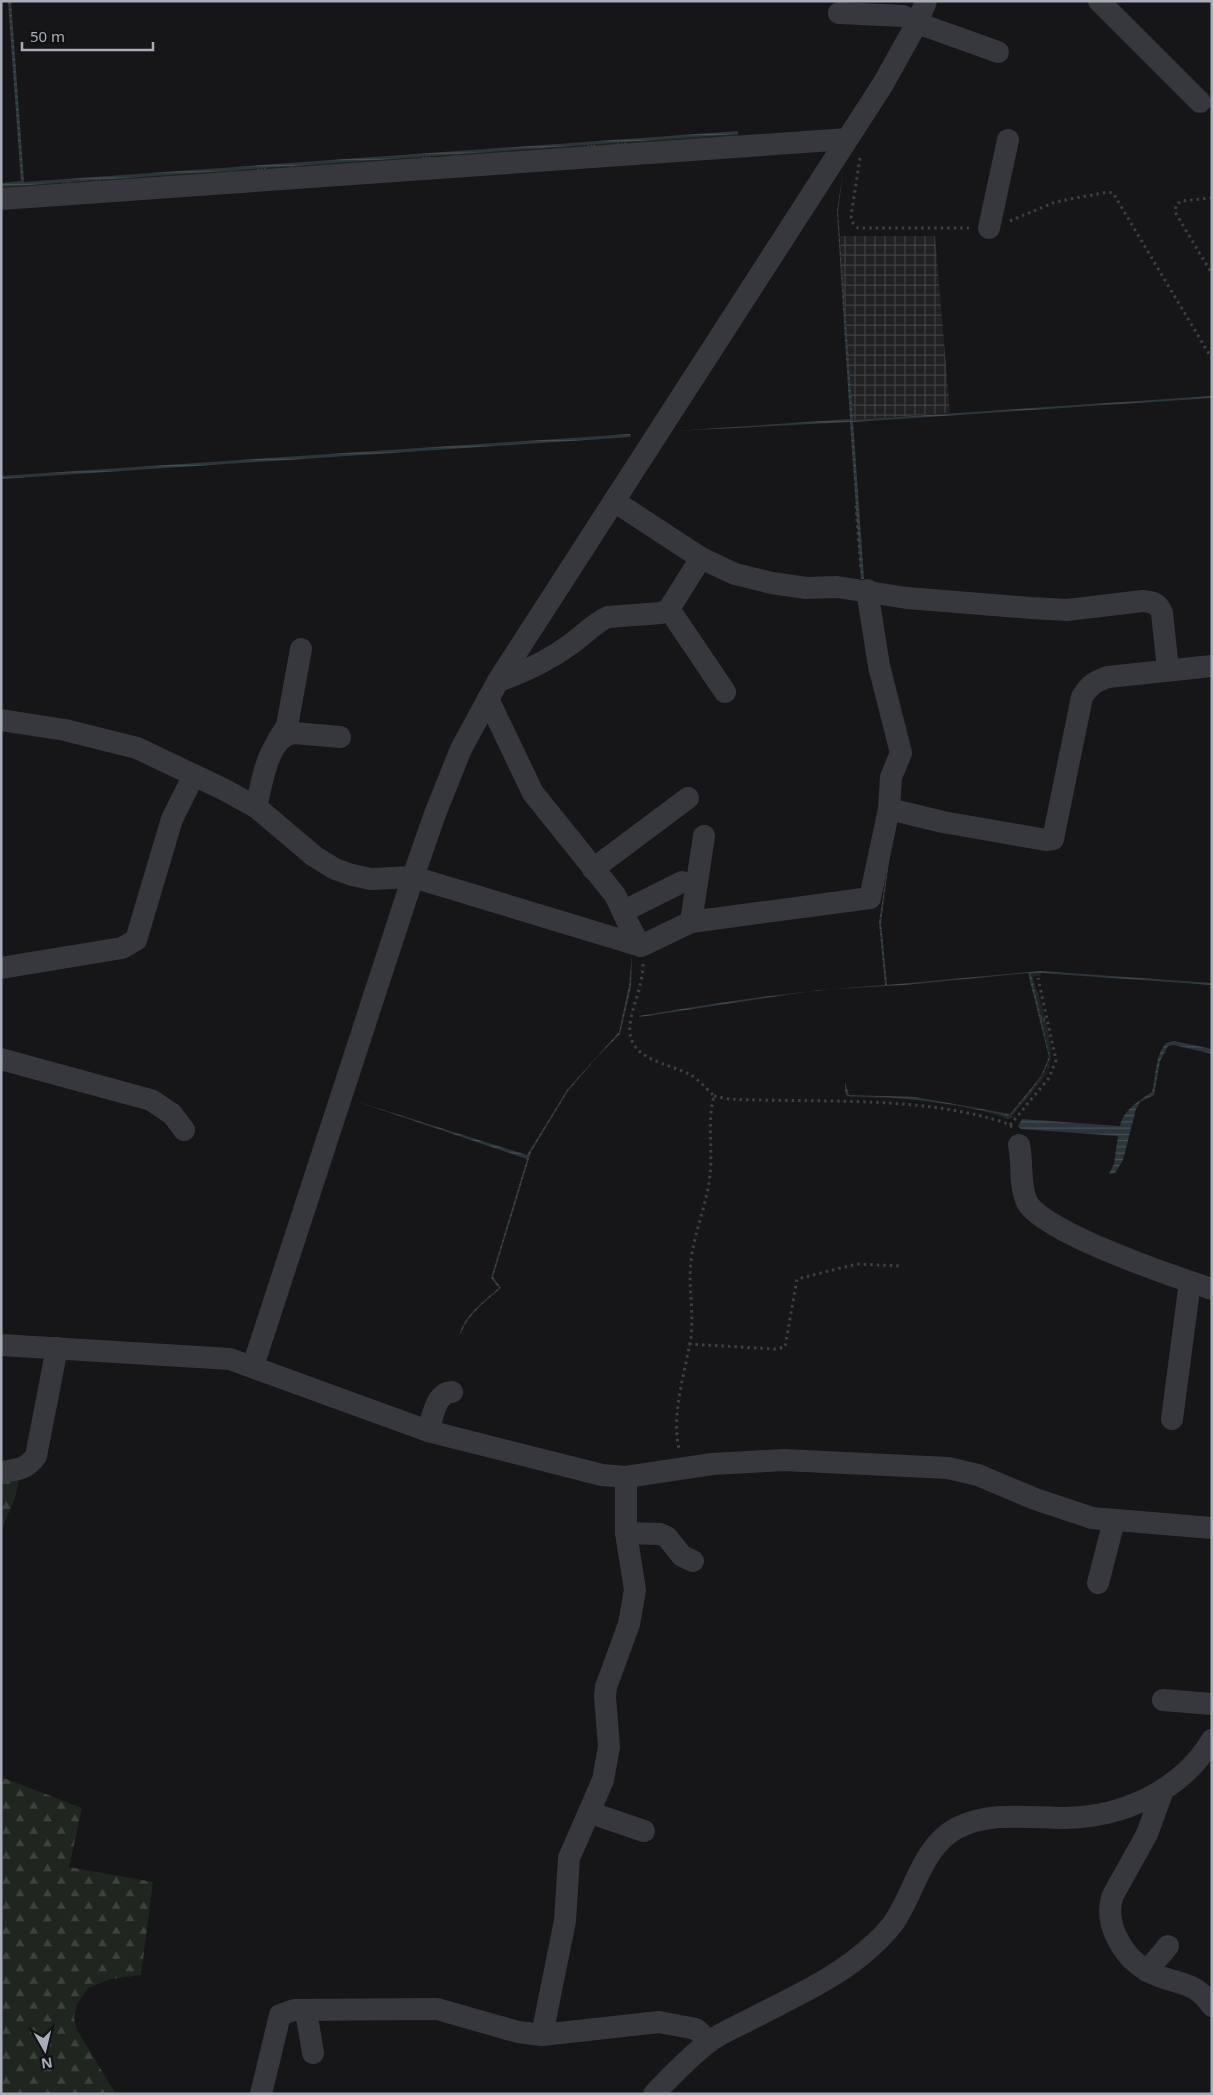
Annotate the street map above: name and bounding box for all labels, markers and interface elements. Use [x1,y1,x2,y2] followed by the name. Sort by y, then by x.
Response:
[22,20,154,52] scale bar
[30,26,65,46] text: 50 m
[20,2025,70,2075] north arrow
[40,2053,54,2074] text: N

